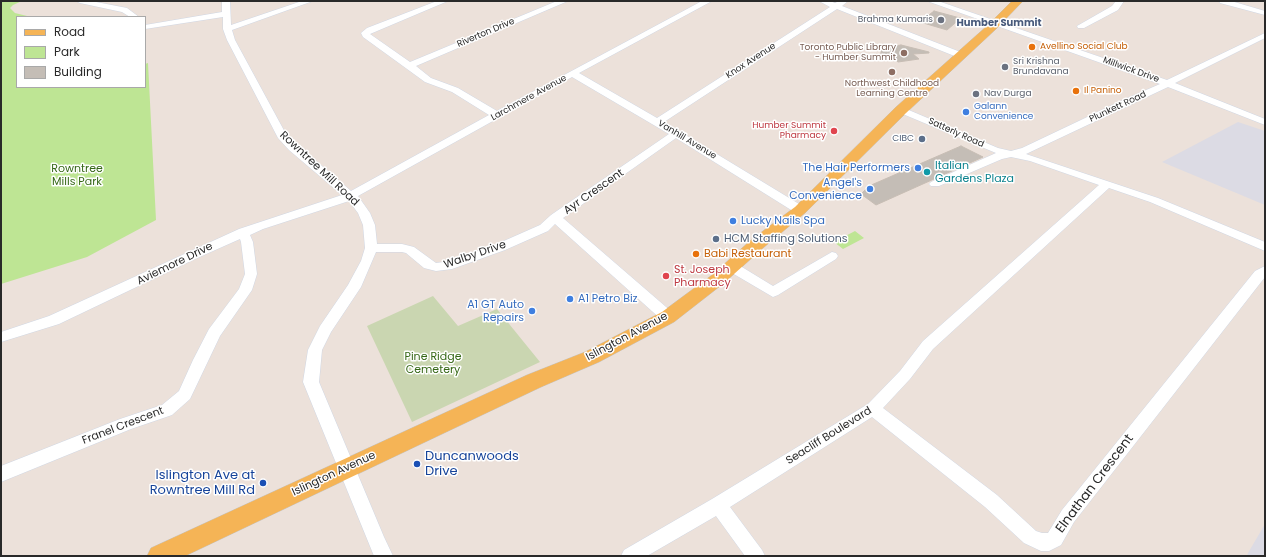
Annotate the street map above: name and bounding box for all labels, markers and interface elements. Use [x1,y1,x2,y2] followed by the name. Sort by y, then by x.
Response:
[858,15,933,25] place label: Brahma Kumaris
[936,15,946,25] marker: Brahma Kumaris
[16,16,146,88] legend
[456,16,516,50] street label: Riverton Drive
[956,17,1042,29] district label: Humber Summit
[54,23,85,40] text: Road
[724,41,778,81] street label: Knox Avenue
[1027,42,1037,52] marker: Avellino Social Club
[1040,42,1128,52] place label: Avellino Social Club
[54,43,80,60] text: Park
[800,43,896,64] place label: Toronto Public Library - Humber Summit
[899,48,909,58] marker: Toronto Public Library - Humber Summit
[1101,55,1161,85] street label: Millwick Drive
[1013,57,1069,78] place label: Sri Krishna Brundavana
[1000,62,1010,72] marker: Sri Krishna Brundavana
[54,63,102,80] text: Building
[887,67,897,77] marker: Northwest Childhood Learning Centre
[489,73,569,123] street label: Larchmere Avenue
[845,79,939,100] place label: Northwest Childhood Learning Centre
[1071,86,1081,96] marker: Il Panino
[1084,86,1122,96] place label: Il Panino
[971,89,981,99] marker: Nav Durga
[984,89,1032,99] place label: Nav Durga
[1088,89,1148,125] street label: Plunkett Road
[974,102,1033,123] place label: Galann Convenience
[961,107,971,117] marker: Galann Convenience
[926,116,986,150] street label: Satterly Road
[656,118,718,162] street label: Vanhill Avenue
[752,121,826,142] place label: Humber Summit Pharmacy
[829,126,839,136] marker: Humber Summit Pharmacy
[277,129,361,209] street label: Rowntree Mill Road
[892,134,914,144] place label: CIBC
[917,134,927,144] marker: CIBC
[935,159,1014,185] place label: Italian Gardens Plaza
[802,161,910,175] place label: The Hair Performers
[51,162,103,188] park label: Rowntree Mills Park
[913,163,923,173] marker: The Hair Performers
[561,166,627,218] street label: Ayr Crescent
[922,167,932,177] marker: Italian Gardens Plaza
[789,176,862,202] place label: Angel's Convenience
[865,184,875,194] marker: Angel's Convenience
[741,214,825,228] place label: Lucky Nails Spa
[728,216,738,226] marker: Lucky Nails Spa
[724,232,848,246] place label: HCM Staffing Solutions
[711,234,721,244] marker: HCM Staffing Solutions
[442,238,508,272] street label: Walby Drive
[135,240,215,288] street label: Aviemore Drive
[704,247,792,261] place label: Babi Restaurant
[691,249,701,259] marker: Babi Restaurant
[674,263,731,289] place label: St. Joseph Pharmacy
[661,271,671,281] marker: St. Joseph Pharmacy
[578,292,638,306] place label: A1 Petro Biz
[565,294,575,304] marker: A1 Petro Biz
[467,298,524,324] place label: A1 GT Auto Repairs
[527,306,537,316] marker: A1 GT Auto Repairs
[584,310,670,364] street label: Islington Avenue
[405,350,461,376] park label: Pine Ridge Cemetery
[80,404,166,448] street label: Franel Crescent
[784,404,874,468] street label: Seacliff Boulevard
[1053,432,1137,536] street label: Elnathan Crescent
[290,449,378,499] street label: Islington Avenue
[425,449,519,480] place label: Duncanwoods Drive
[412,459,422,469] marker: Duncanwoods Drive
[150,468,255,499] place label: Islington Ave at Rowntree Mill Rd
[258,478,268,488] marker: Islington Ave at Rowntree Mill Rd

